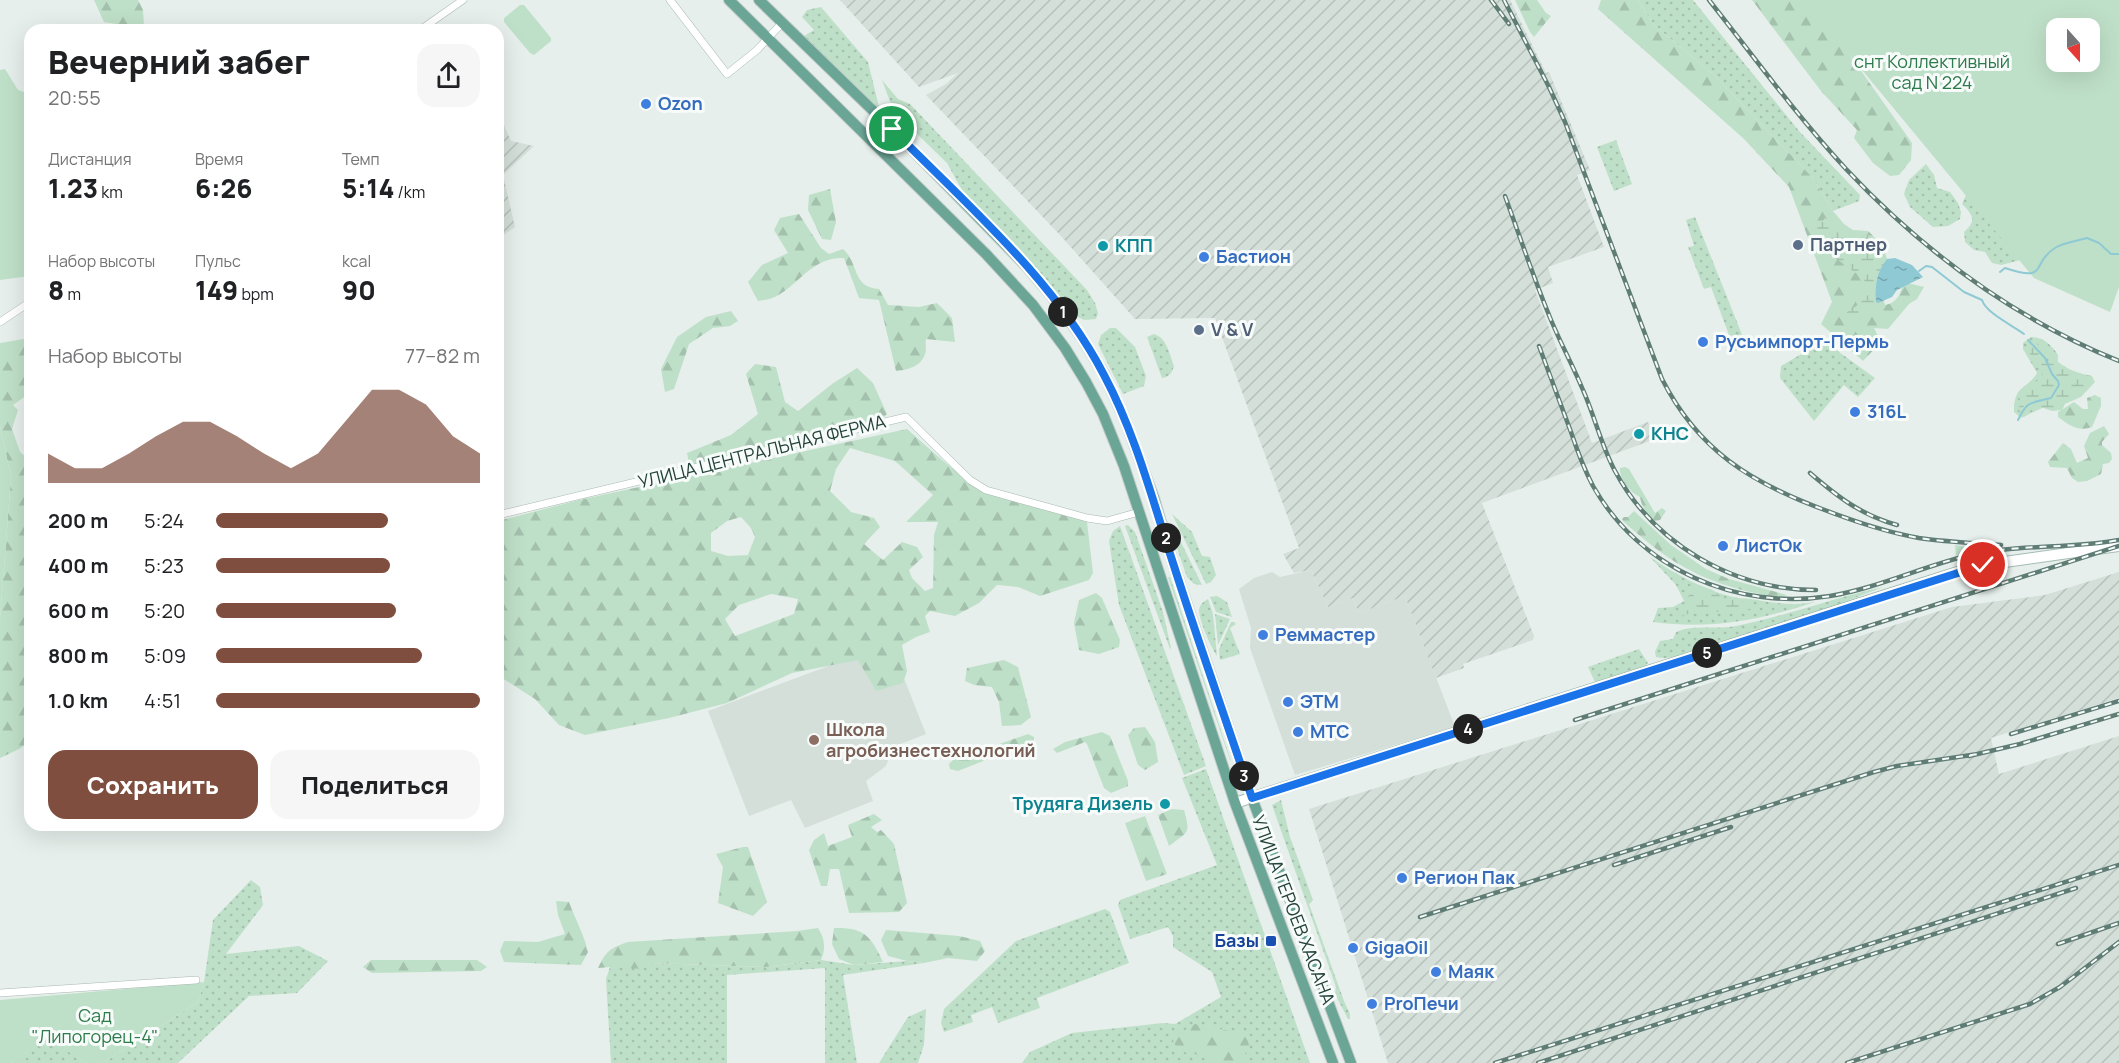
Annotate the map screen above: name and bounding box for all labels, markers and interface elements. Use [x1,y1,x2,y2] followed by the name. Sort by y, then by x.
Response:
[2046,18,2100,72] north arrow
[2046,18,2100,72] map controls
[48,39,310,84] text: Вечерний забег
[417,44,480,107] button: share
[1854,49,2010,94] park label: снт Коллективный сад N 224
[48,84,101,111] text: 20:55
[658,91,703,115] place label: Ozon
[639,97,653,111] marker: Ozon
[866,103,917,154] pin
[875,112,908,145] icon: arrive
[48,148,132,170] text: Дистанция
[195,148,243,170] text: Время
[342,148,380,170] text: Темп
[48,170,98,206] text: 1.23
[195,170,252,206] text: 6:26
[342,170,394,206] text: 5:14
[98,181,123,203] text: km
[394,181,425,203] text: /km
[1810,232,1887,256] place label: Партнер
[1115,233,1153,257] place label: КПП
[1791,238,1805,252] marker: Партнер
[1096,239,1110,253] marker: КПП
[1216,244,1291,268] place label: Бастион
[48,250,155,272] text: Набор высоты
[195,250,241,272] text: Пульс
[342,250,371,272] text: kcal
[1197,250,1211,264] marker: Бастион
[48,272,64,308] text: 8
[195,272,238,308] text: 149
[342,272,376,308] text: 90
[64,283,81,305] text: m
[238,283,274,305] text: bpm
[1048,297,1078,327] pin: 1
[1059,301,1067,323] text: 1
[1211,317,1254,341] place label: V & V
[1192,323,1206,337] marker: V & V
[1715,329,1889,353] place label: Русьимпорт-Пермь
[1696,335,1710,349] marker: Русьимпорт-Пермь
[48,342,182,369] text: Набор высоты
[405,342,480,369] text: 77–82 m
[1867,399,1907,423] place label: 316L
[1848,405,1862,419] marker: 316L
[635,408,889,493] street label: УЛИЦА ЦЕНТРАЛЬНАЯ ФЕРМА
[1651,421,1689,445] place label: КНС
[1632,427,1646,441] marker: КНС
[48,507,108,534] text: 200 m
[144,507,184,534] text: 5:24
[1151,523,1181,553] pin: 2
[1161,527,1171,549] text: 2
[1735,533,1803,557] place label: ЛистОк
[1716,539,1730,553] marker: ЛистОк
[1957,539,2008,590] pin
[1966,548,1999,581] icon: check
[48,552,108,579] text: 400 m
[144,552,184,579] text: 5:23
[48,597,109,624] text: 600 m
[144,597,185,624] text: 5:20
[1275,622,1375,646] place label: Реммастер
[1256,628,1270,642] marker: Реммастер
[1692,638,1722,668] pin: 5
[48,642,109,669] text: 800 m
[144,642,186,669] text: 5:09
[1702,642,1712,664] text: 5
[48,687,108,714] text: 1.0 km
[144,687,181,714] text: 4:51
[1300,689,1339,713] place label: ЭТМ
[1281,695,1295,709] marker: ЭТМ
[1453,714,1483,744] pin: 4
[826,717,1036,762] place label: Школа агробизнестехнологий
[1463,718,1473,740] text: 4
[1310,719,1350,743] place label: МТС
[1291,725,1305,739] marker: МТС
[807,733,821,747] marker: Школа агробизнестехнологий
[48,750,258,819] button: Сохранить
[270,750,480,819] button: Поделиться
[1229,761,1259,791] pin: 3
[1239,765,1249,787] text: 3
[1012,791,1153,815] place label: Трудяга Дизель
[1158,797,1172,811] marker: Трудяга Дизель
[1247,812,1341,1008] street label: УЛИЦА ГЕРОЕВ ХАСАНА
[1414,865,1516,889] place label: Регион Пак
[1395,871,1409,885] marker: Регион Пак
[1214,928,1259,952] place label: Базы
[1264,934,1278,948] marker: Базы
[1365,935,1428,959] place label: GigaOil
[1346,941,1360,955] marker: GigaOil
[1448,959,1495,983] place label: Маяк
[1429,965,1443,979] marker: Маяк
[1384,991,1459,1015] place label: ProПечи
[1365,997,1379,1011] marker: ProПечи
[32,1003,158,1048] park label: Сад "Липогорец-4"

